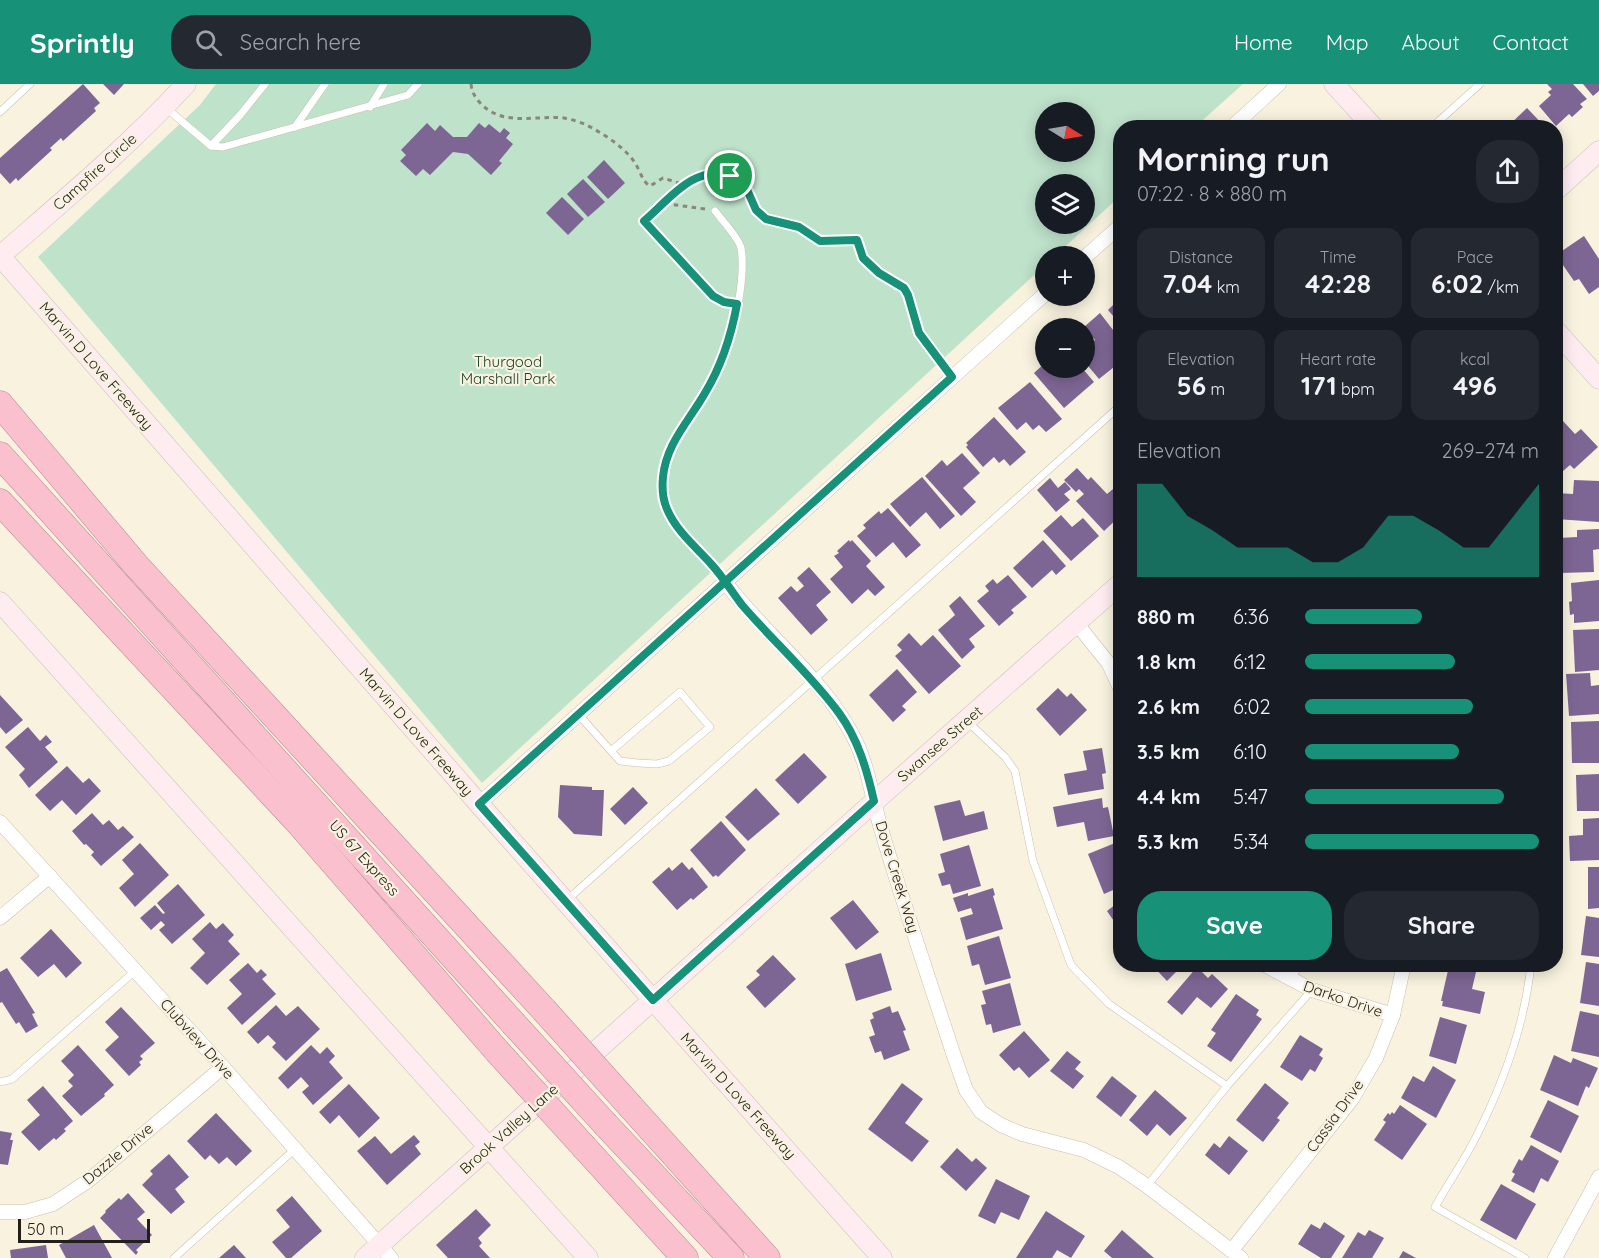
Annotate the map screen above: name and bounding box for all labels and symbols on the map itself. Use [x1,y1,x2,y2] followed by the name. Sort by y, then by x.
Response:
[1035,102,1095,162] north arrow
[49,129,141,214] street label: Campfire Circle
[704,150,755,201] pin
[35,298,157,434] street label: Marvin D Love Freeway
[461,352,555,388] park label: Thurgood Marshall Park
[355,664,477,800] street label: Marvin D Love Freeway
[893,701,986,786] street label: Swansee Street
[325,816,403,900] street label: US 67 Express
[871,818,924,935] street label: Dove Creek Way
[1301,976,1385,1021] street label: Darko Drive
[156,994,238,1083] street label: Clubview Drive
[676,1028,800,1163] street label: Marvin D Love Freeway
[1302,1076,1367,1156] street label: Cassia Drive
[455,1079,562,1178] street label: Brook Valley Lane
[79,1119,157,1189] street label: Dazzle Drive
[18,1216,150,1244] scale bar

